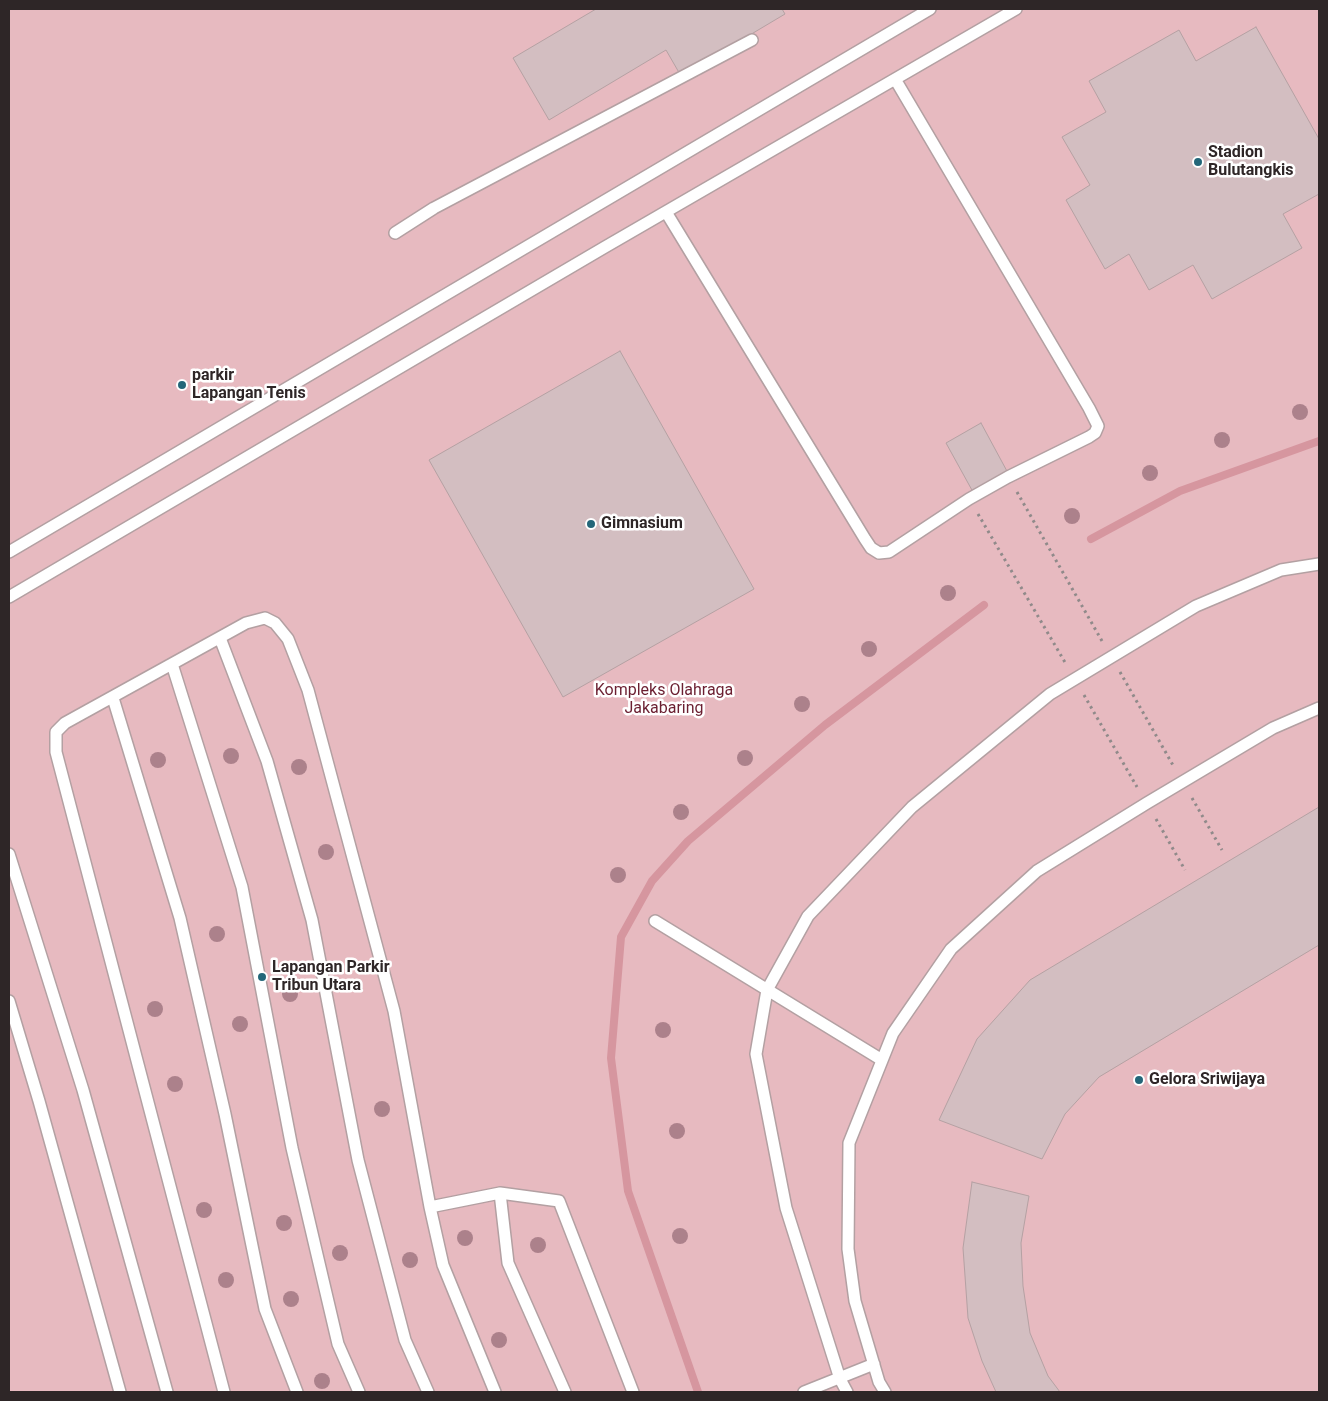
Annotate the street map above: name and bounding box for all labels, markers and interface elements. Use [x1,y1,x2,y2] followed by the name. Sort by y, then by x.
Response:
[1208,143,1293,181] place label: Stadion Bulutangkis
[1192,156,1204,168] marker: Stadion Bulutangkis
[192,366,306,404] place label: parkir Lapangan Tenis
[176,379,188,391] marker: parkir Lapangan Tenis
[601,514,683,534] place label: Gimnasium
[585,518,597,530] marker: Gimnasium
[595,681,733,719] park label: Kompleks Olahraga Jakabaring
[272,958,390,996] place label: Lapangan Parkir Tribun Utara
[256,971,268,983] marker: Lapangan Parkir Tribun Utara
[1149,1070,1265,1090] place label: Gelora Sriwijaya
[1133,1074,1145,1086] marker: Gelora Sriwijaya

